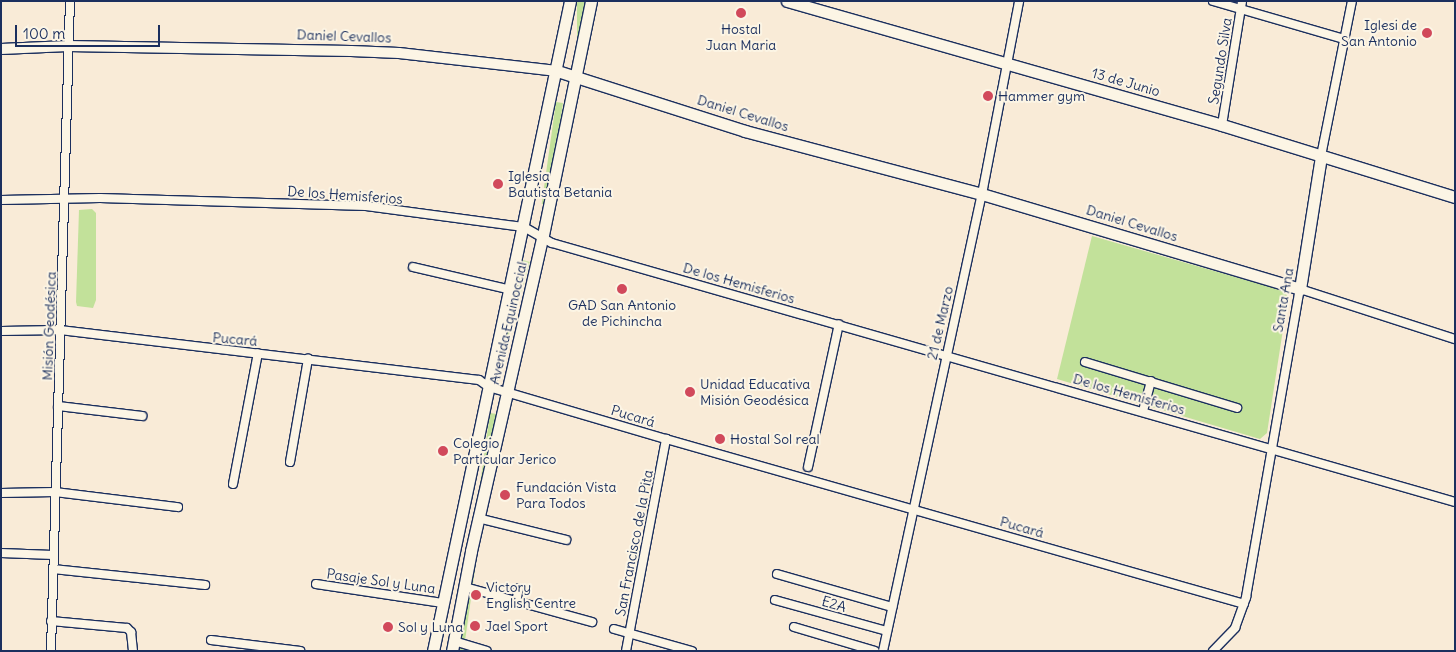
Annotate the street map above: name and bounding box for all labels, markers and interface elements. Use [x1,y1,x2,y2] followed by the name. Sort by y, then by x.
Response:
[735,7,747,19] marker: Hostal Juan Maria
[18,15,162,47] scale bar
[1205,16,1235,106] street label: Segundo Silva
[1341,17,1417,49] place label: Iglesi de San Antonio
[706,21,776,54] place label: Hostal Juan Maria
[23,24,65,43] text: 100 m
[296,26,392,46] street label: Daniel Cevallos
[1421,27,1433,39] marker: Iglesi de San Antonio
[1090,64,1162,100] street label: 13 de Junio
[998,88,1085,104] place label: Hammer gym
[982,90,994,102] marker: Hammer gym
[695,91,791,135] street label: Daniel Cevallos
[508,168,612,200] place label: Iglesia Bautista Betania
[492,178,504,190] marker: Iglesia Bautista Betania
[287,183,403,207] street label: De los Hemisferios
[1084,201,1180,245] street label: Daniel Cevallos
[681,259,797,307] street label: De los Hemisferios
[486,260,530,386] street label: Avenida Equinoccial
[1269,267,1297,333] street label: Santa Ana
[39,271,59,381] street label: Misión Geodésica
[616,283,628,295] marker: GAD San Antonio de Pichincha
[923,285,957,361] street label: 21 de Marzo
[568,297,676,330] place label: GAD San Antonio de Pichincha
[212,329,258,349] street label: Pucará
[1071,370,1187,418] street label: De los Hemisferios
[700,376,810,408] place label: Unidad Educativa Misión Geodésica
[684,386,696,398] marker: Unidad Educativa Misión Geodésica
[609,401,657,431] street label: Pucará
[730,431,820,447] place label: Hostal Sol real
[714,433,726,445] marker: Hostal Sol real
[453,435,556,468] place label: Colegio Particular Jerico
[437,445,449,457] marker: Colegio Particular Jerico
[612,468,656,618] street label: San Francisco de la Pita
[516,479,616,512] place label: Fundación Vista Para Todos
[498,488,512,502] marker: Fundación Vista Para Todos
[998,513,1046,541] street label: Pucará
[326,565,436,597] street label: Pasaje Sol y Luna
[486,579,576,612] place label: Victory English Centre
[470,589,482,601] marker: Victory English Centre
[820,592,848,616] street label: E2A
[485,618,548,634] place label: Jael Sport
[398,619,463,635] place label: Sol y Luna
[469,620,481,632] marker: Jael Sport
[382,621,394,633] marker: Sol y Luna

